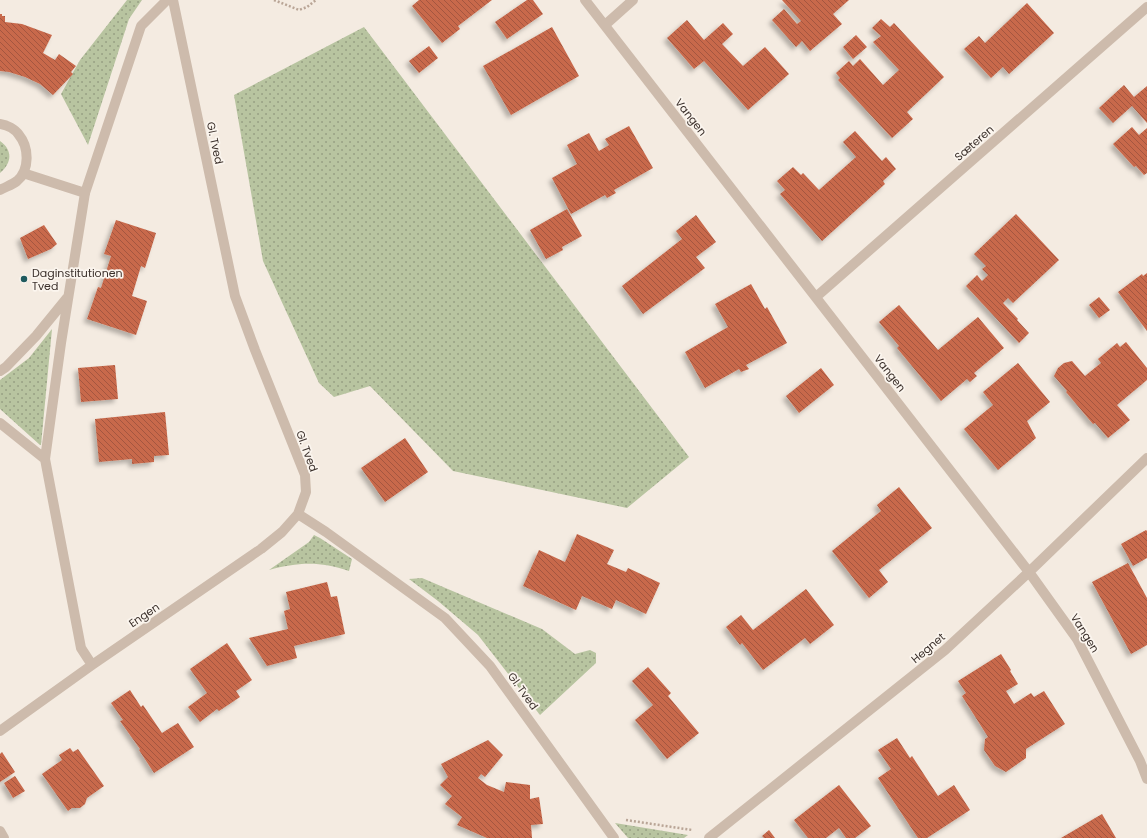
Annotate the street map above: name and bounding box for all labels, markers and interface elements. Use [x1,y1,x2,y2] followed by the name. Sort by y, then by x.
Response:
[671,95,711,139] street label: Vangen
[203,120,227,166] street label: Gl. Tved
[951,121,997,165] street label: Sæteren
[32,265,123,294] place label: Daginstitutionen Tved
[19,274,29,284] marker: Daginstitutionen Tved
[870,351,910,395] street label: Vangen
[292,428,322,474] street label: Gl. Tved
[125,599,163,631] street label: Engen
[1067,610,1103,656] street label: Vangen
[908,629,948,667] street label: Hegnet
[504,669,542,713] street label: Gl. Tved

